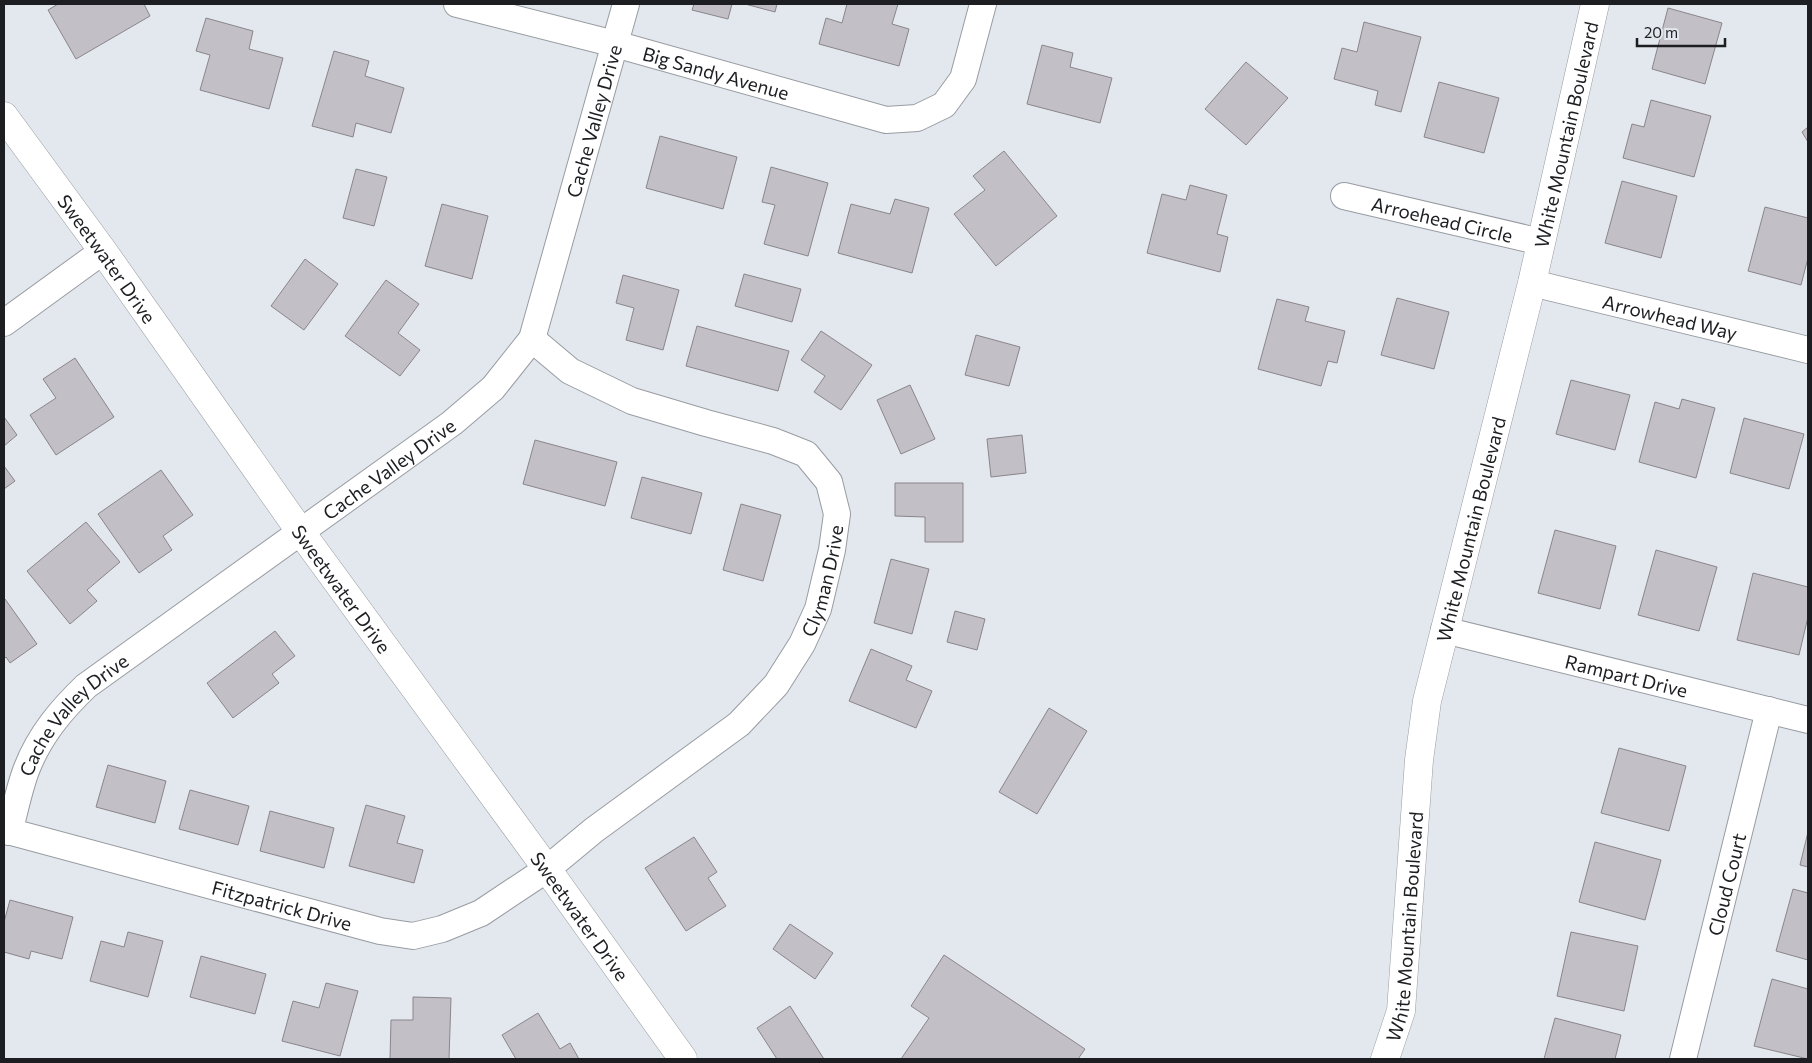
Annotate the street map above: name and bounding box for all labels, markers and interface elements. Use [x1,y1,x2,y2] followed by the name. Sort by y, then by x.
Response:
[1637,15,1724,47] scale bar
[1529,19,1602,250] street label: White Mountain Boulevard
[1644,23,1678,41] text: 20 m
[640,41,792,104] street label: Big Sandy Avenue
[561,42,626,200] street label: Cache Valley Drive
[54,189,161,327] street label: Sweetwater Drive
[1369,191,1515,247] street label: Arroehead Circle
[1600,289,1740,344] street label: Arrowhead Way
[318,413,459,524] street label: Cache Valley Drive
[1431,414,1510,644] street label: White Mountain Boulevard
[288,520,396,657] street label: Sweetwater Drive
[796,523,847,640] street label: Clyman Drive
[14,648,132,779] street label: Cache Valley Drive
[1563,649,1690,701] street label: Rampart Drive
[1380,811,1427,1044] street label: White Mountain Boulevard
[1702,830,1750,938] street label: Cloud Court
[527,847,634,985] street label: Sweetwater Drive
[210,875,355,934] street label: Fitzpatrick Drive

